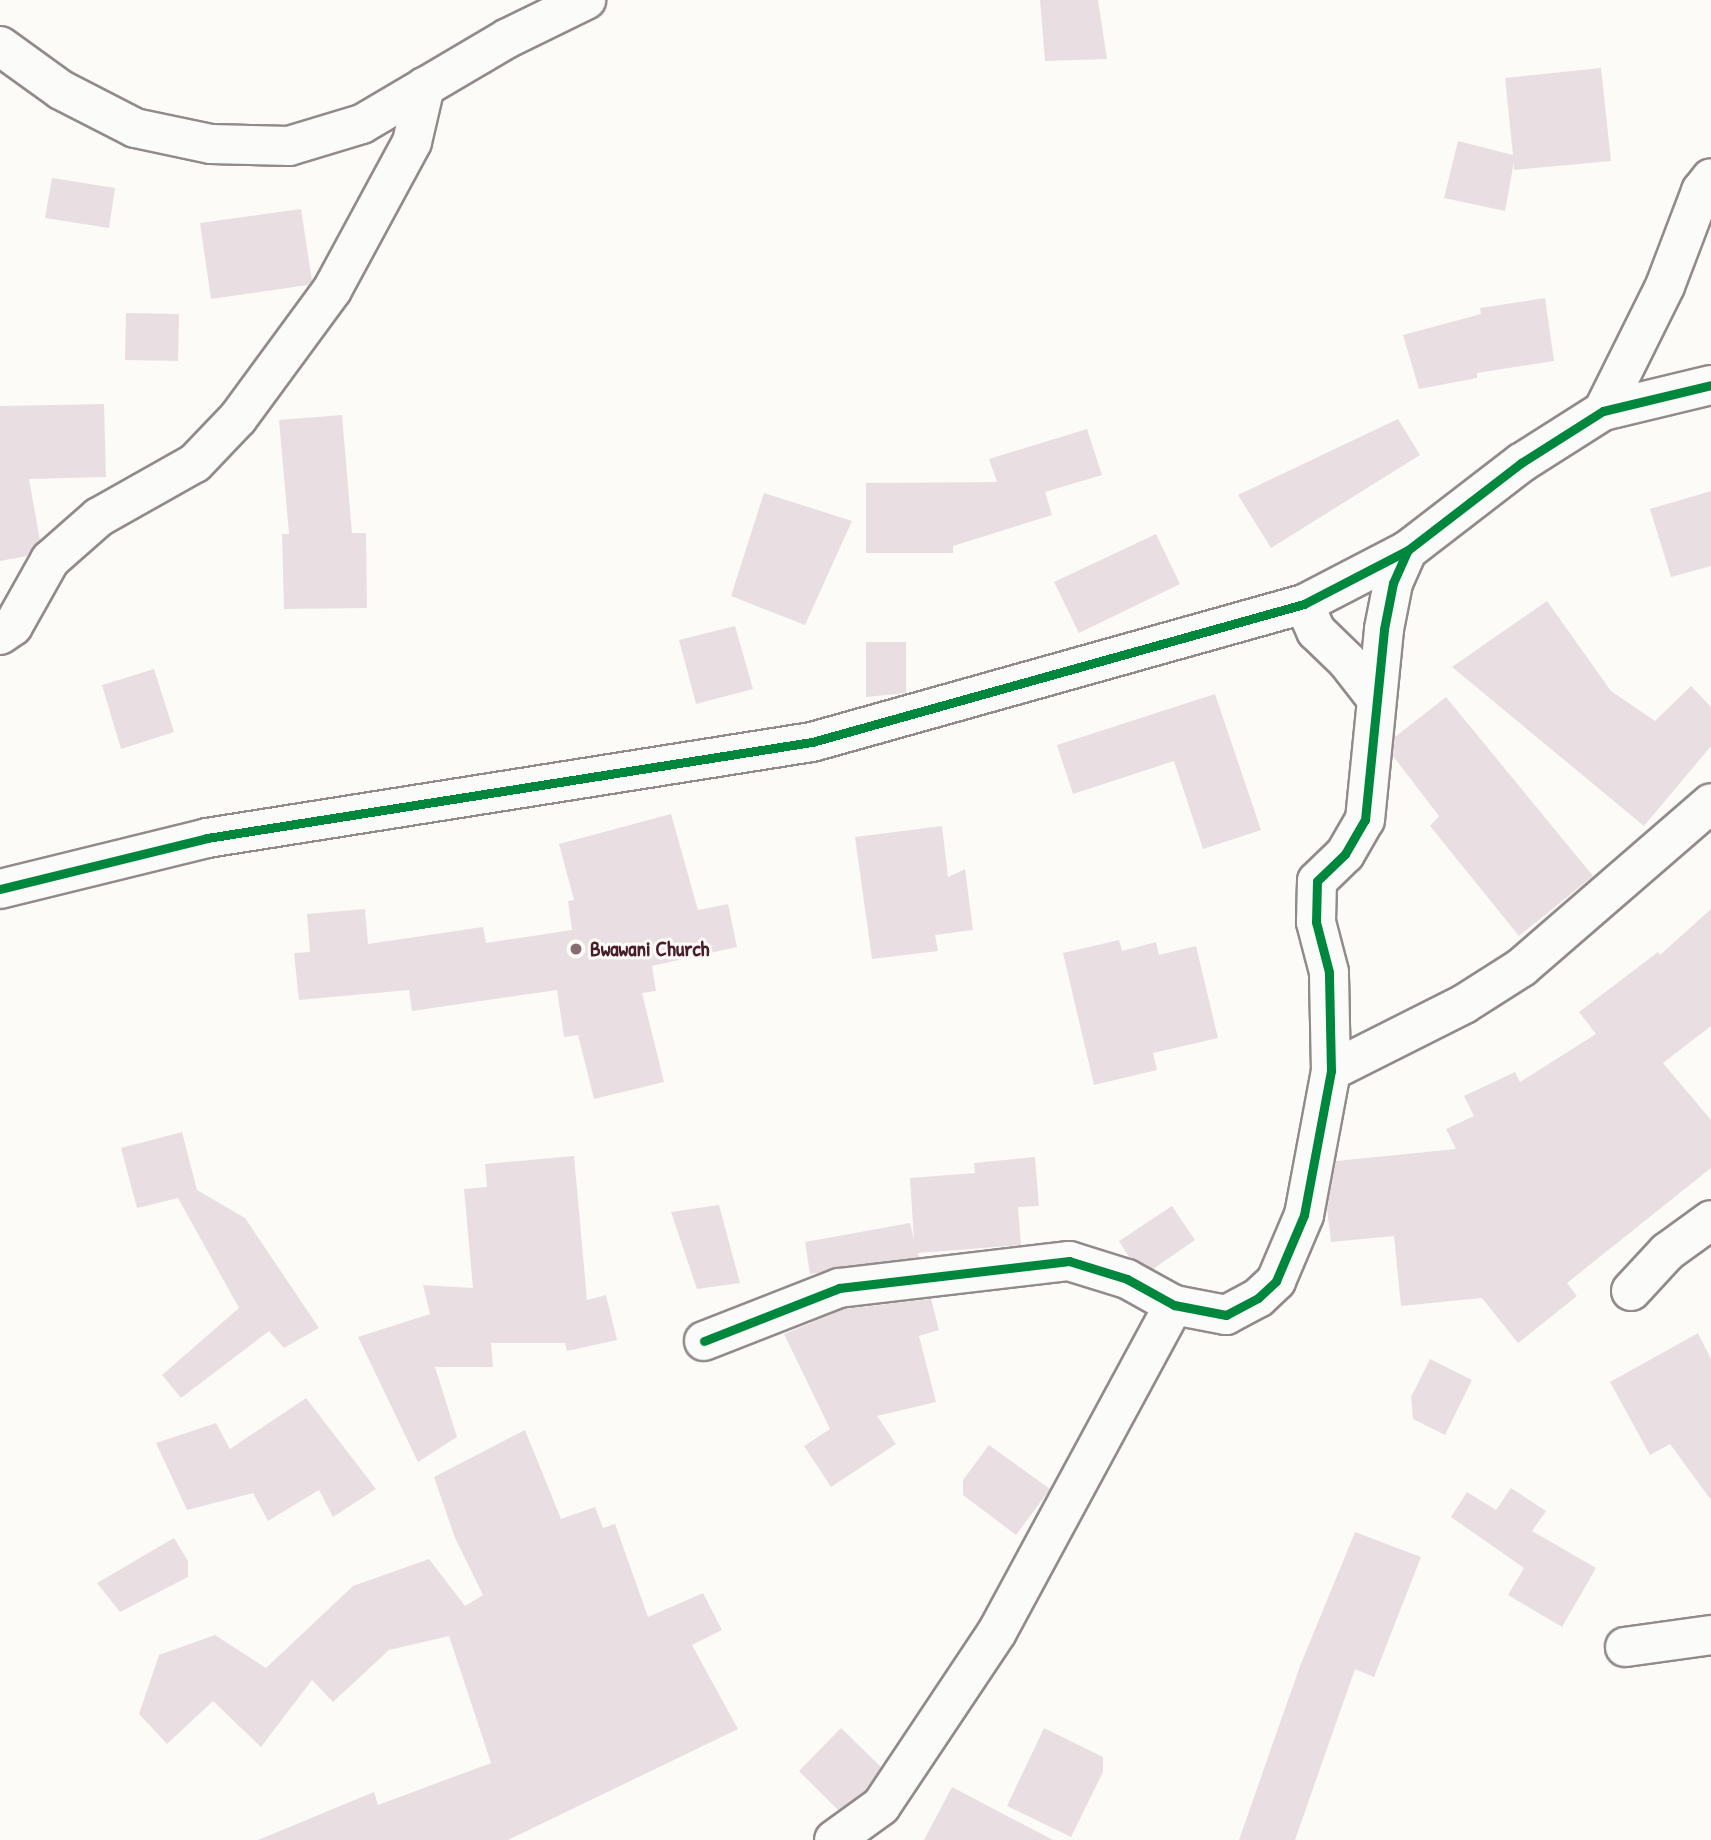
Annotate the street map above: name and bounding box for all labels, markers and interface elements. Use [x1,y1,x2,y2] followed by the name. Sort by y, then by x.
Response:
[590,936,709,962] place label: Bwawani Church
[568,941,584,957] marker: Bwawani Church

